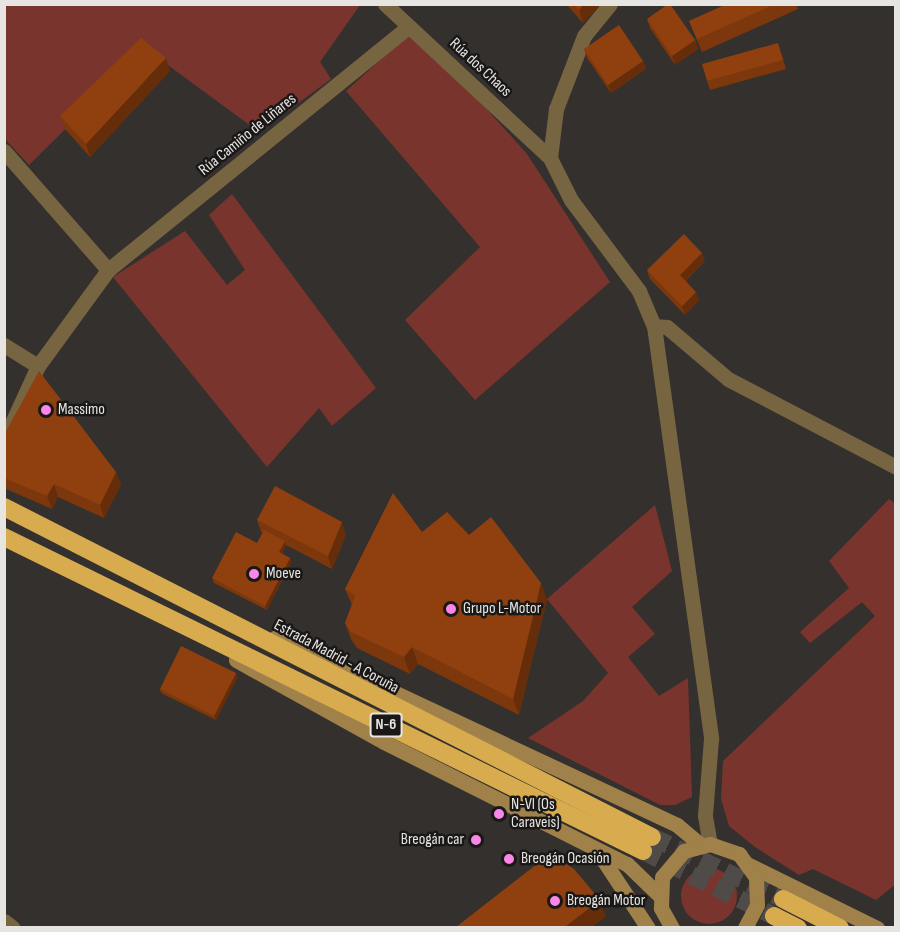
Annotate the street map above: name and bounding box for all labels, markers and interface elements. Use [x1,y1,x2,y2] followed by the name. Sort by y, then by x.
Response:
[445,35,515,101] street label: Rúa dos Chaos
[195,90,301,180] street label: Rúa Camiño de Liñares
[58,400,105,420] place label: Massimo
[39,403,53,417] marker: Massimo
[266,564,301,584] place label: Moeve
[247,567,261,581] marker: Moeve
[463,599,541,619] place label: Grupo L-Motor
[444,602,458,616] marker: Grupo L-Motor
[270,616,402,698] street label: Estrada Madrid - A Coruña
[370,713,402,737] road number: N-6
[511,795,560,833] place label: N-VI (Os Caraveis)
[492,807,506,821] marker: N-VI (Os Caraveis)
[401,830,464,850] place label: Breogán car
[469,833,483,847] marker: Breogán car
[521,849,610,869] place label: Breogán Ocasión
[502,852,516,866] marker: Breogán Ocasión
[567,891,645,911] place label: Breogán Motor
[548,894,562,908] marker: Breogán Motor

